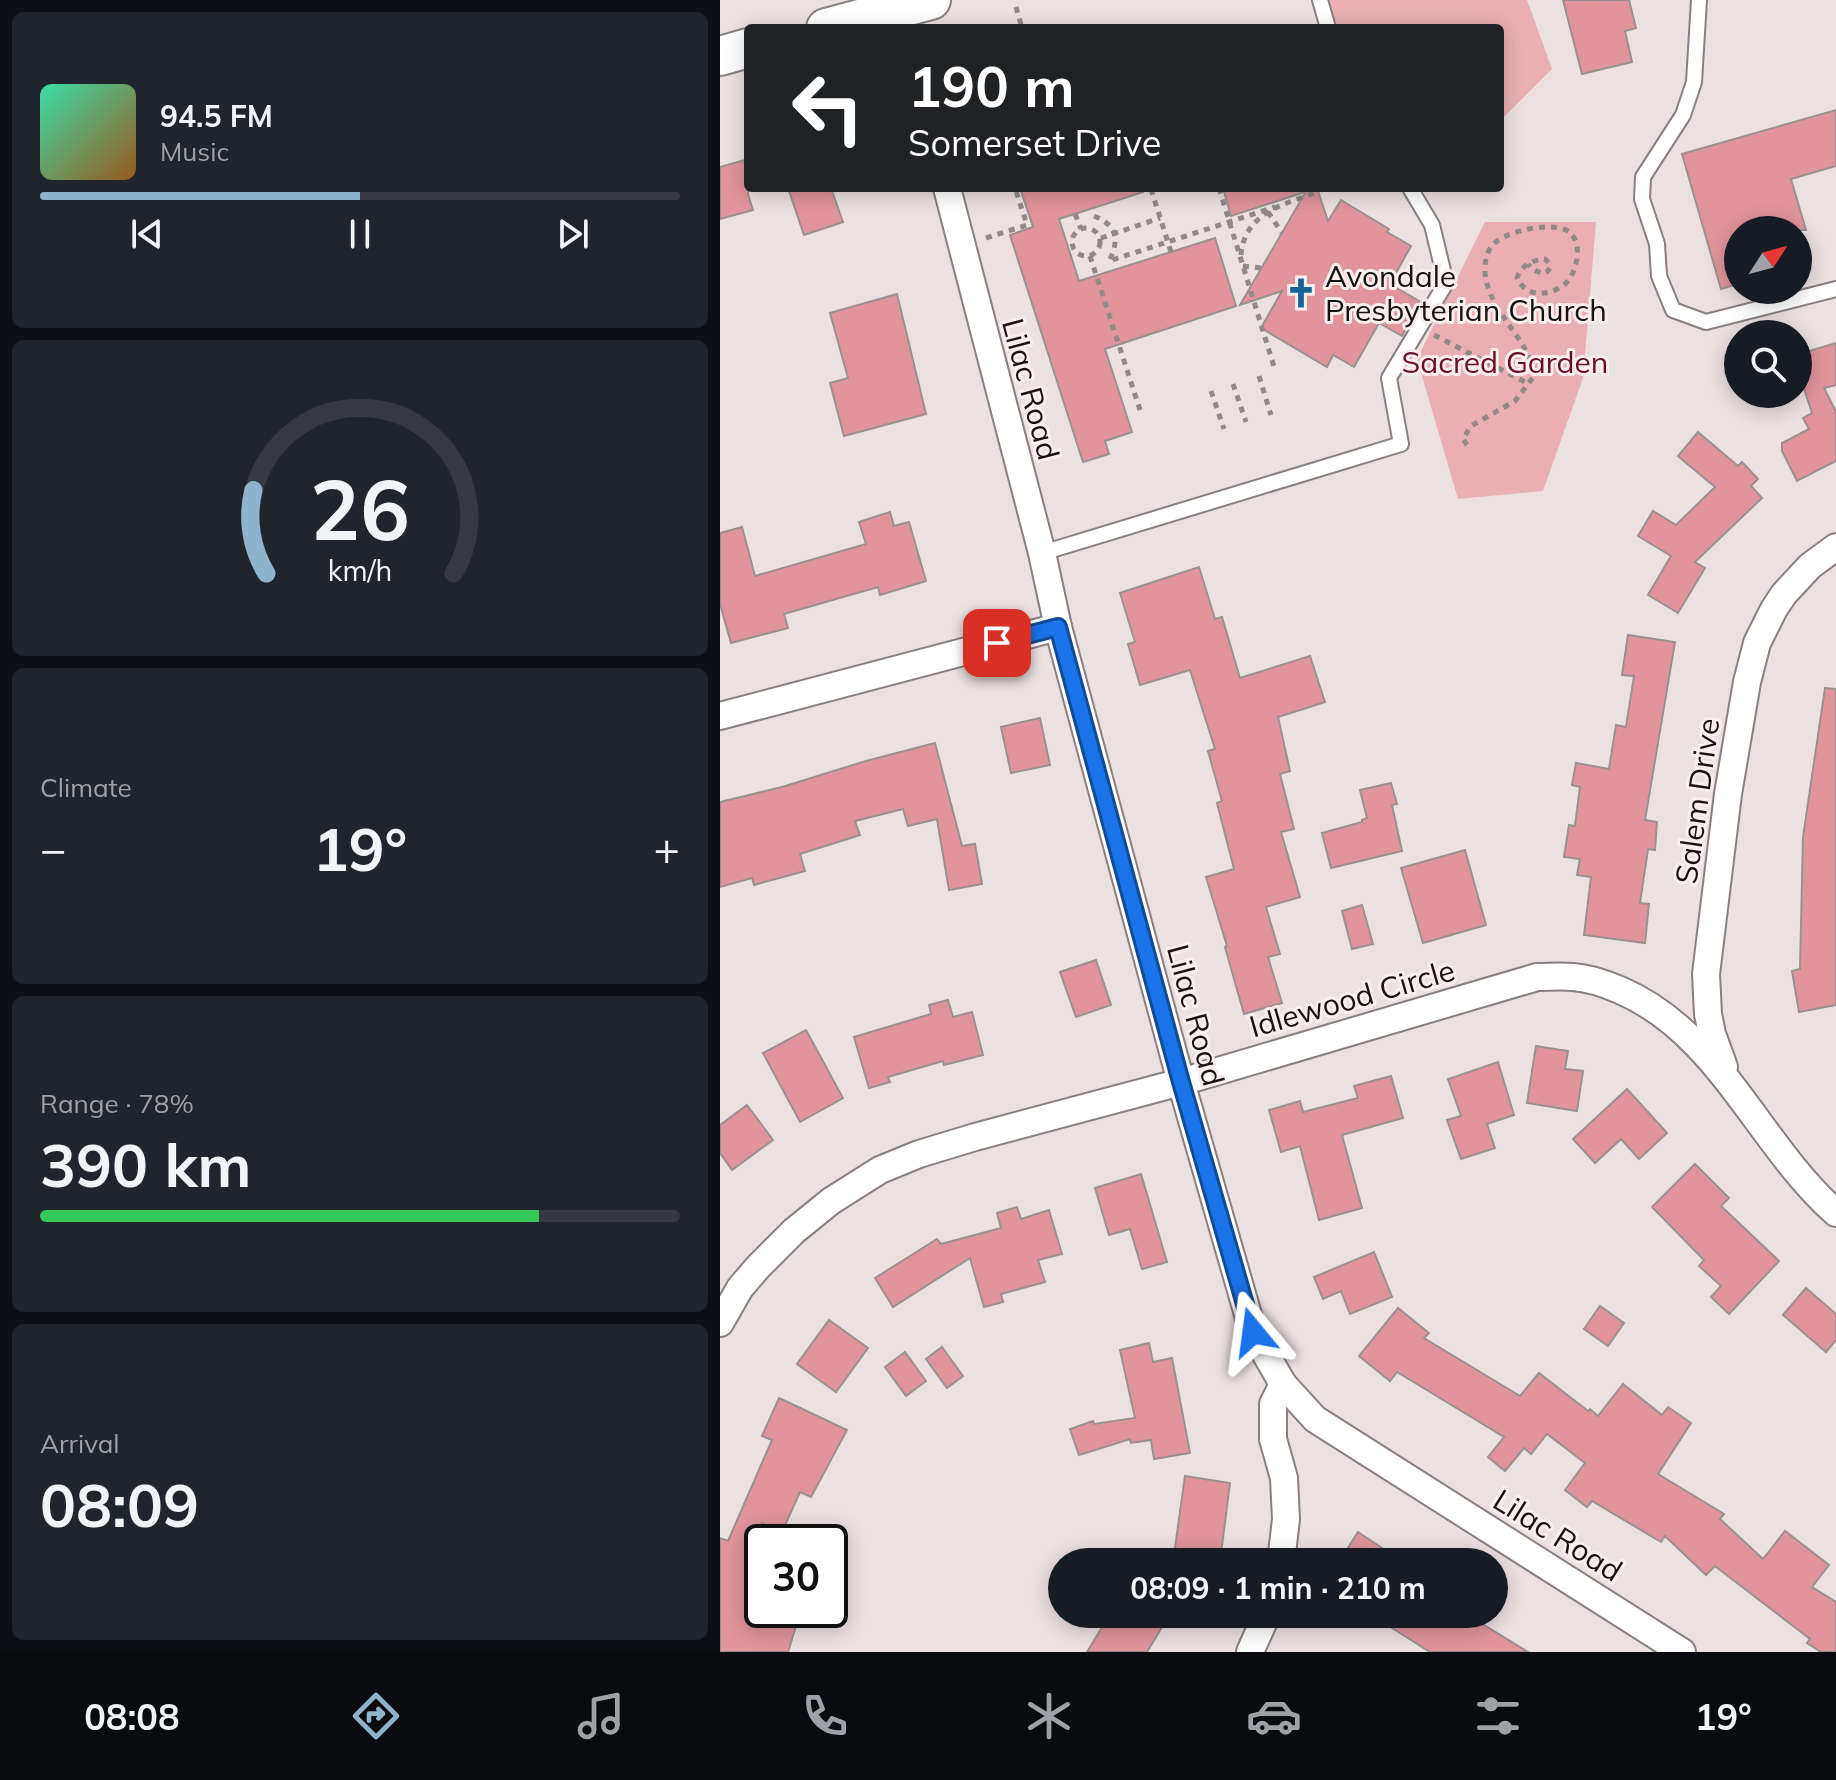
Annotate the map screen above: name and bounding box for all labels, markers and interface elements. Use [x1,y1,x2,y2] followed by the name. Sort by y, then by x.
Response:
[908,51,1075,121] text: 190 m
[776,56,880,160] icon: left
[160,97,273,135] text: 94.5 FM
[908,120,1161,165] text: Somerset Drive
[160,135,229,168] text: Music
[125,212,169,256] icon: previous
[338,212,382,256] icon: pause
[551,212,595,256] icon: next
[1724,216,1812,304] north arrow
[1724,216,1812,408] map controls
[1325,257,1607,329] place label: Avondale Presbyterian Church
[1284,276,1318,310] church icon: Avondale Presbyterian Church
[994,314,1068,464] street label: Lilac Road
[1724,320,1812,408] button: search
[1402,343,1608,381] park label: Sacred Garden
[310,456,410,561] text: 26
[328,552,392,588] text: km/h
[963,609,1031,677] pin
[975,621,1019,665] icon: arrive
[1667,716,1727,886] street label: Salem Drive
[40,771,132,804] text: Climate
[313,811,407,886] text: 19°
[40,821,66,876] text: −
[654,821,680,876] text: +
[1159,940,1233,1090] street label: Lilac Road
[1245,951,1459,1045] street label: Idlewood Circle
[40,1087,194,1120] text: Range · 78%
[40,1127,252,1202] text: 390 km
[1211,1290,1295,1374] position arrow
[40,1427,120,1460] text: Arrival
[40,1467,199,1542] text: 08:09
[1487,1481,1629,1589] street label: Lilac Road
[744,1524,848,1628] speed limit sign: 30
[1130,1569,1426,1607] text: 08:09 · 1 min · 210 m
[348,1688,404,1744] icon: directions
[573,1688,629,1744] icon: music
[797,1688,853,1744] icon: phone
[1021,1688,1077,1744] icon: climate
[1246,1688,1302,1744] icon: car
[1470,1688,1526,1744] icon: filters
[84,1694,180,1739] text: 08:08
[1695,1694,1752,1739] text: 19°

